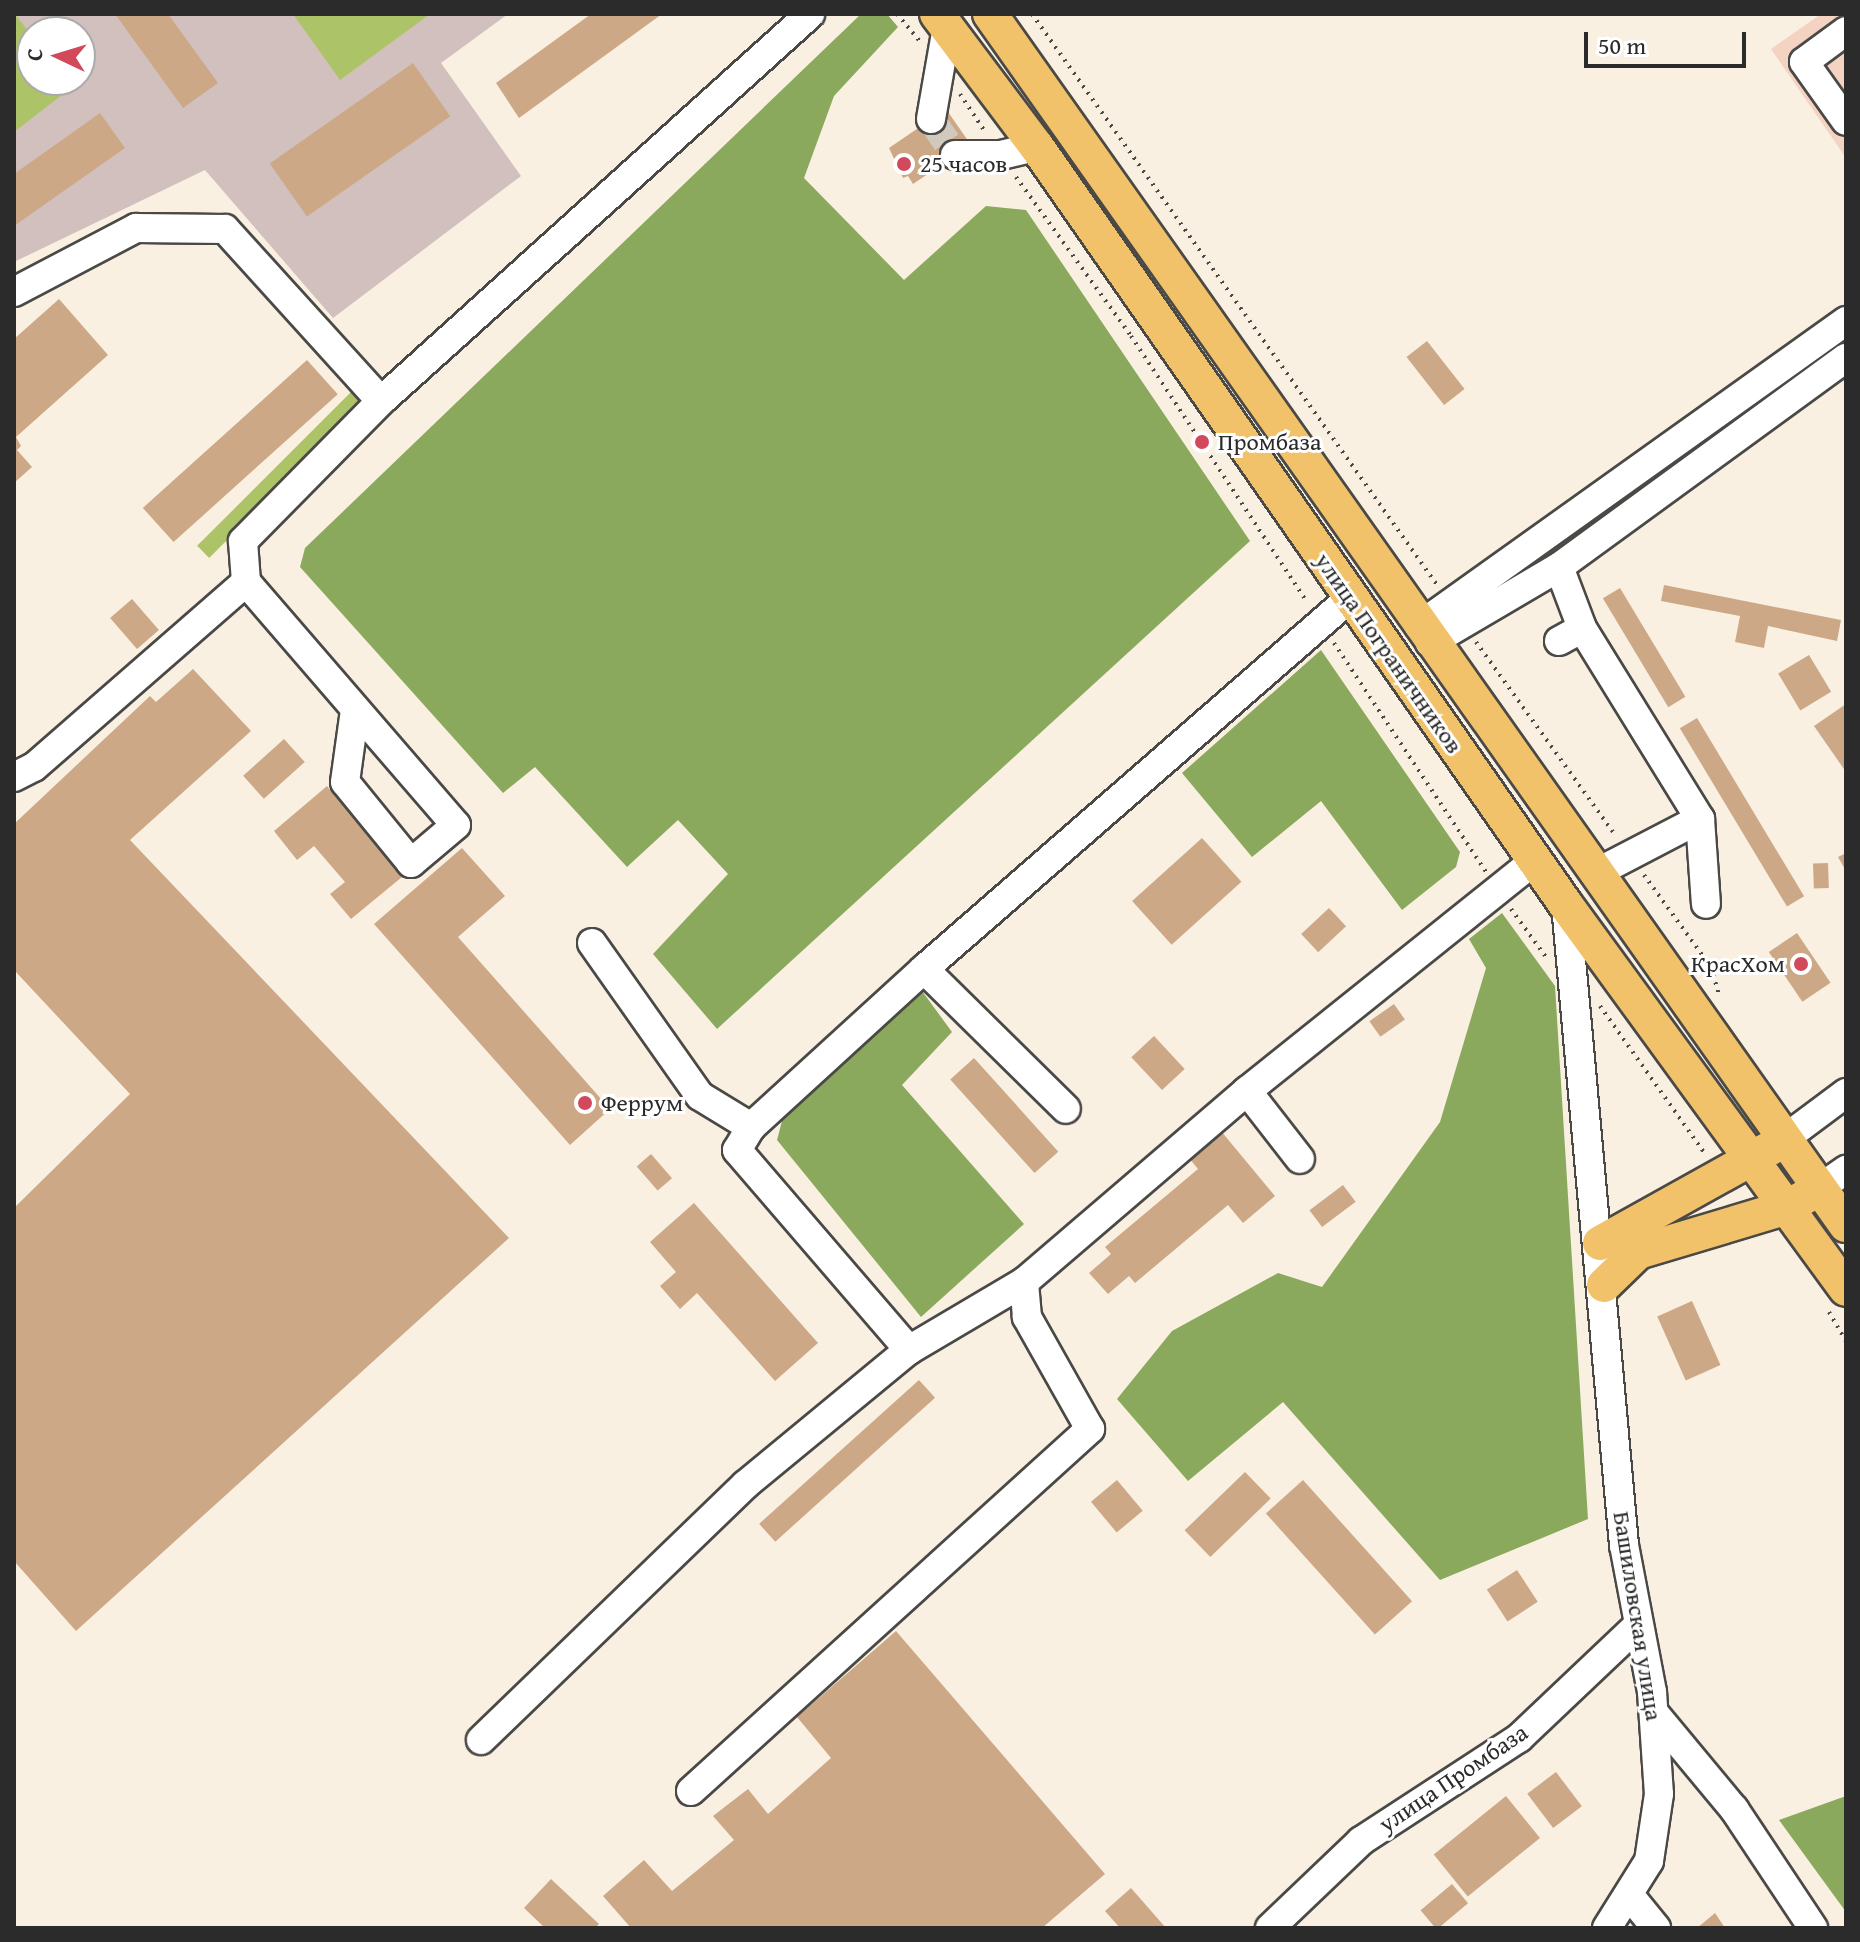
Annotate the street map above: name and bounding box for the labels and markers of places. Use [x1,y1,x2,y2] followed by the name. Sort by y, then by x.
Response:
[920,150,1007,178] place label: 25 часов
[895,155,913,173] marker: 25 часов
[1218,428,1321,456] place label: Промбаза
[1193,433,1211,451] marker: Промбаза
[1691,950,1785,978] place label: КрасХом
[1792,955,1810,973] marker: КрасХом
[601,1089,683,1117] place label: Феррум
[576,1094,594,1112] marker: Феррум

